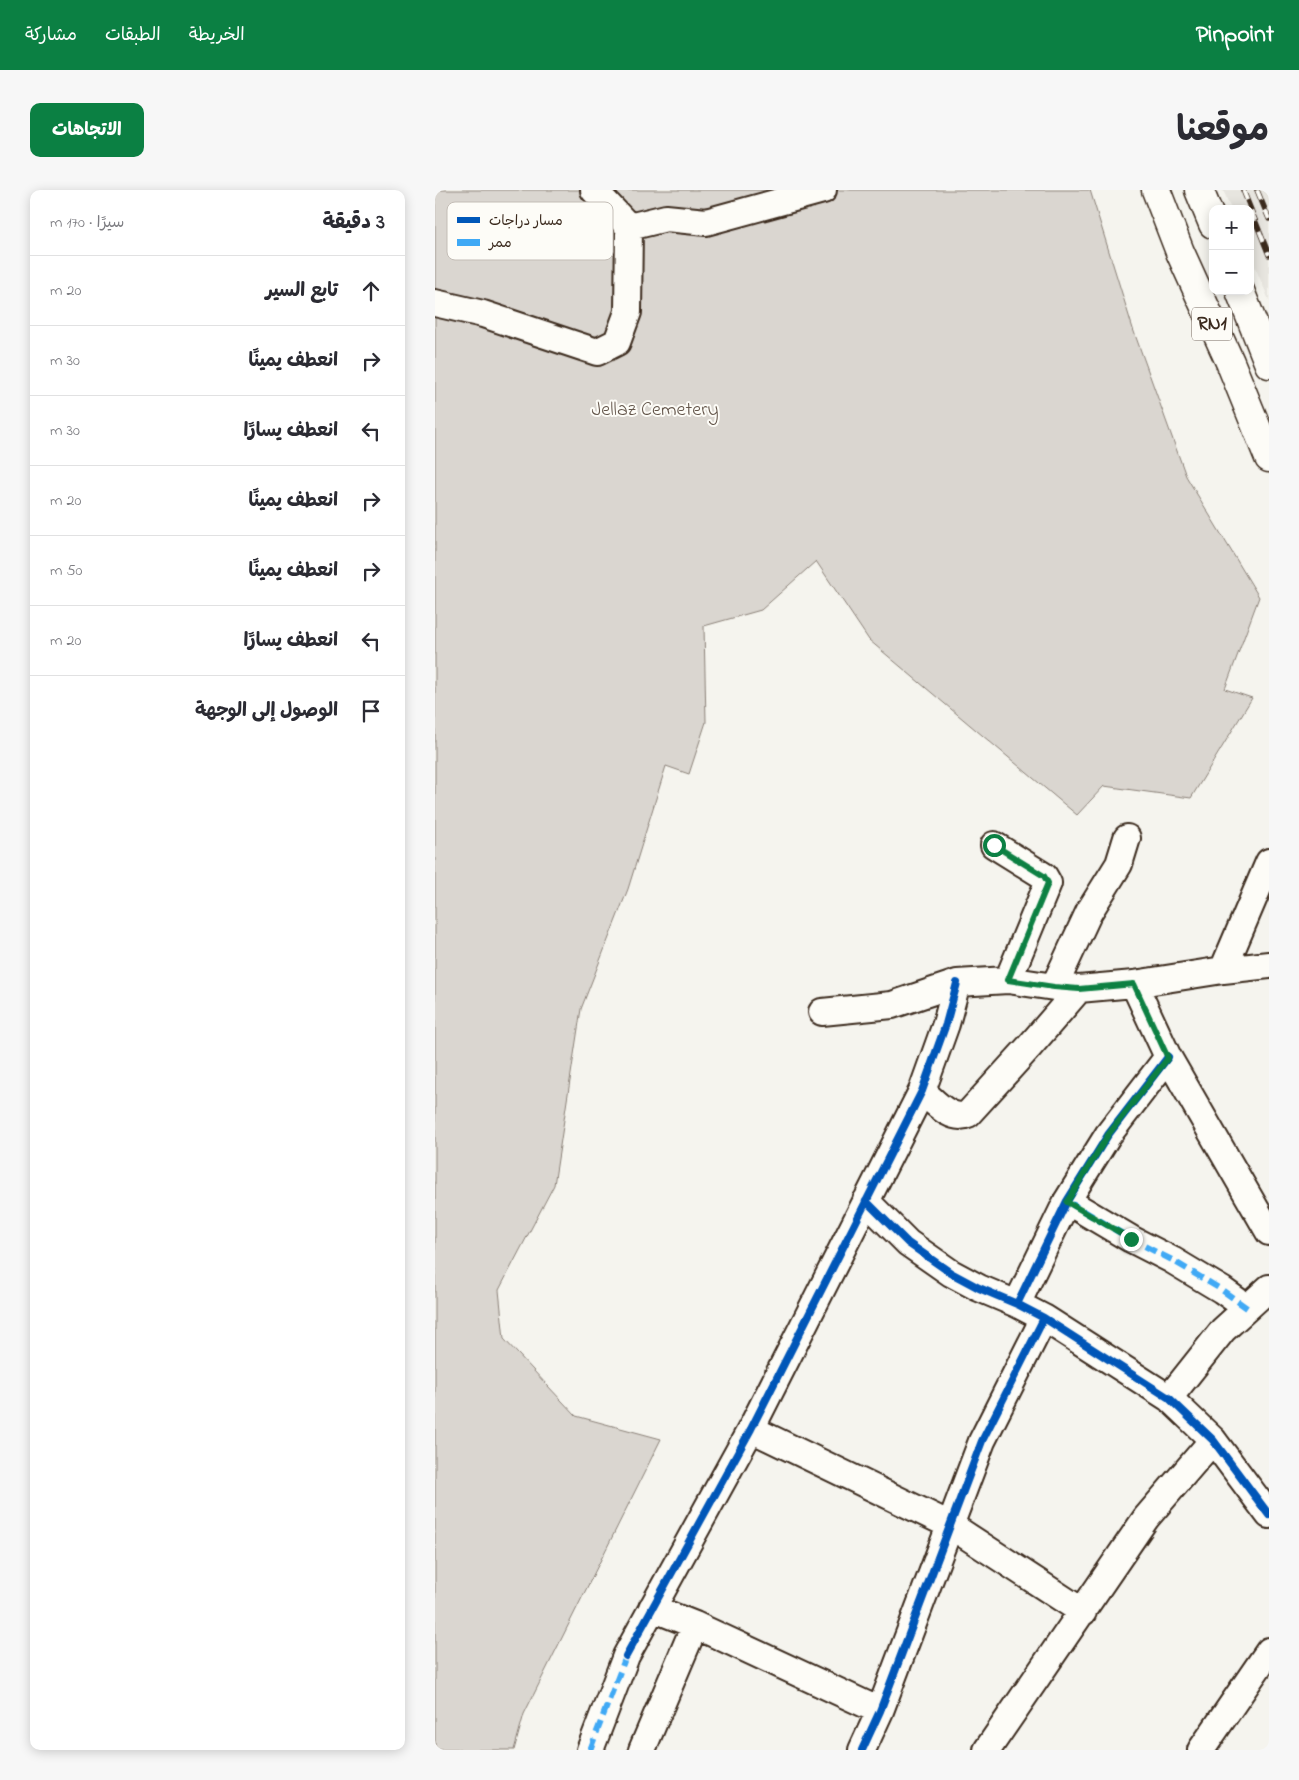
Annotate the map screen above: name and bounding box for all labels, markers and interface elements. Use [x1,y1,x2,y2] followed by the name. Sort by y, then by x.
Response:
[1196,18,1274,53] text: Pinpoint
[25,23,77,49] text: مشاركة
[105,23,161,49] text: الطبقات
[189,23,245,49] text: الخريطة
[30,103,144,157] button: الاتجاهات
[1176,106,1269,157] text: موقعنا
[447,202,613,260] legend
[1209,205,1254,295] map controls
[1209,205,1254,250] button: +
[323,208,385,238] text: 3 دقيقة
[50,211,124,235] text: سيرًا · 170 m
[489,211,563,232] text: مسار دراجات
[488,233,512,254] text: ممر
[1209,250,1254,295] button: −
[357,277,385,305] icon: ahead
[266,278,338,305] text: تابع السير
[50,279,81,303] text: 20 m
[1192,308,1232,340] road number: RN1
[357,347,385,375] icon: right
[248,348,338,375] text: انعطف يمينًا
[50,349,80,373] text: 30 m
[591,396,719,425] park label: Jellaz Cemetery
[357,417,385,445] icon: left
[243,418,338,445] text: انعطف يسارًا
[50,419,80,443] text: 30 m
[357,487,385,515] icon: right
[248,488,338,515] text: انعطف يمينًا
[50,489,81,513] text: 20 m
[357,557,385,585] icon: right
[248,558,338,585] text: انعطف يمينًا
[50,559,83,583] text: 50 m
[357,627,385,655] icon: left
[243,628,338,655] text: انعطف يسارًا
[50,629,81,653] text: 20 m
[357,697,385,725] icon: arrive
[195,698,338,725] text: الوصول إلى الوجهة
[983,834,1006,857] route start
[1120,1228,1143,1251] route end

